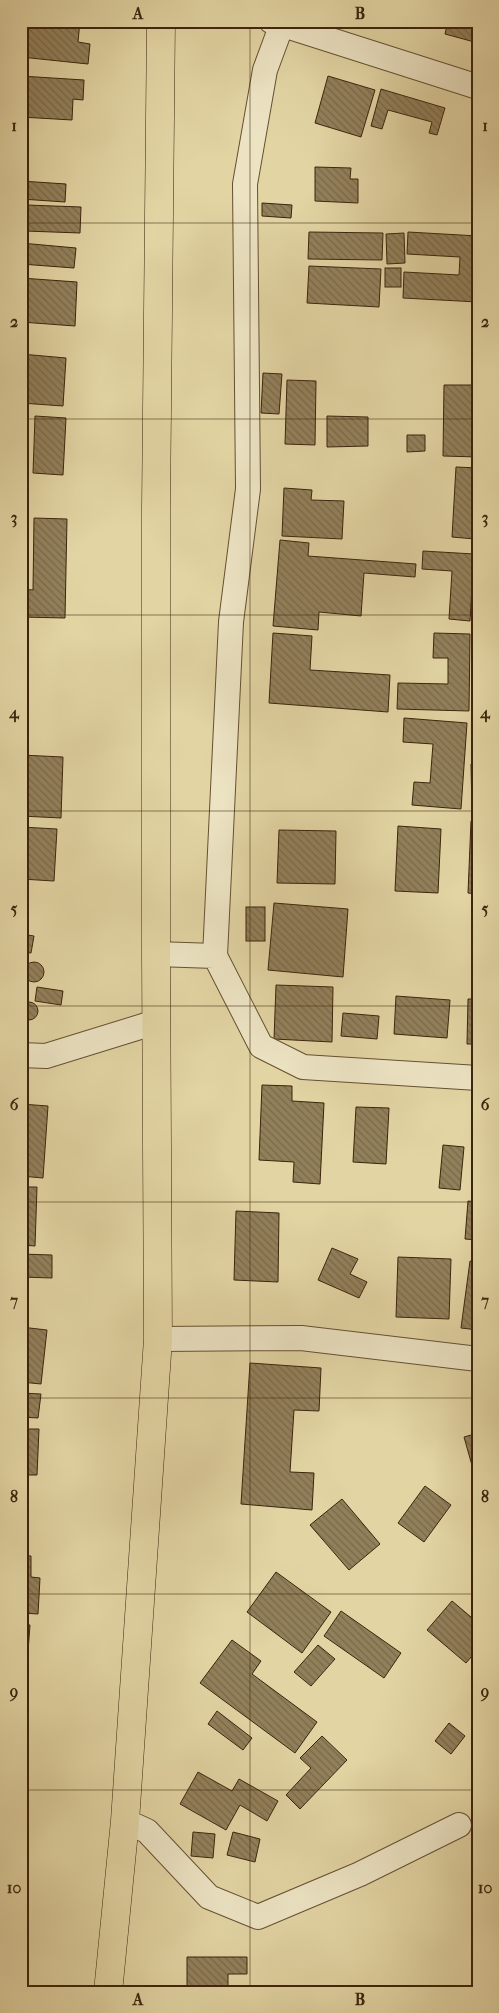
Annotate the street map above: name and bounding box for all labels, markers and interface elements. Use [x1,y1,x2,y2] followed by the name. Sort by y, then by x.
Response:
[132,4,144,23] text: A
[355,4,365,23] text: B
[11,116,17,135] text: 1
[482,116,488,135] text: 1
[10,312,18,331] text: 2
[481,312,489,331] text: 2
[11,508,17,528] text: 3
[482,508,488,528] text: 3
[8,703,20,723] text: 4
[479,703,491,723] text: 4
[11,899,18,918] text: 5
[482,899,489,918] text: 5
[10,1095,19,1114] text: 6
[481,1095,490,1114] text: 6
[9,1291,18,1310] text: 7
[480,1291,489,1310] text: 7
[10,1487,18,1506] text: 8
[481,1487,489,1506] text: 8
[9,1682,18,1702] text: 9
[480,1682,489,1702] text: 9
[7,1878,21,1897] text: 10
[478,1878,492,1897] text: 10
[132,1990,144,2009] text: A
[355,1990,365,2009] text: B

